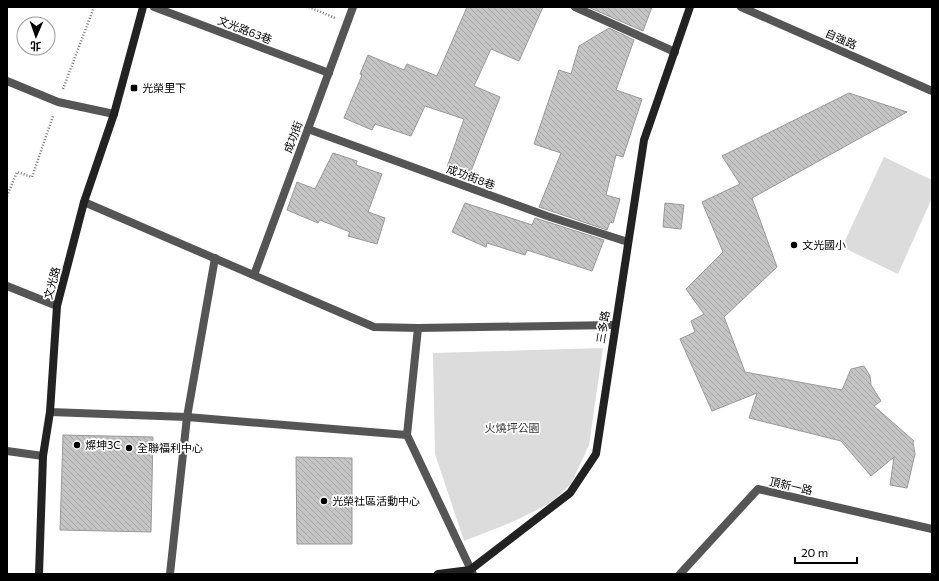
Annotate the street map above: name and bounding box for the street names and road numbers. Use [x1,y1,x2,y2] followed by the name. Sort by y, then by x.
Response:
[216,13,274,46] street label: 文光路63巷
[823,26,859,51] street label: 自強路
[281,119,304,155] street label: 成功街
[445,162,497,191] street label: 成功街8巷
[41,265,62,300] street label: 文光路
[594,310,612,344] street label: 三多路
[768,474,814,497] street label: 頂新一路

